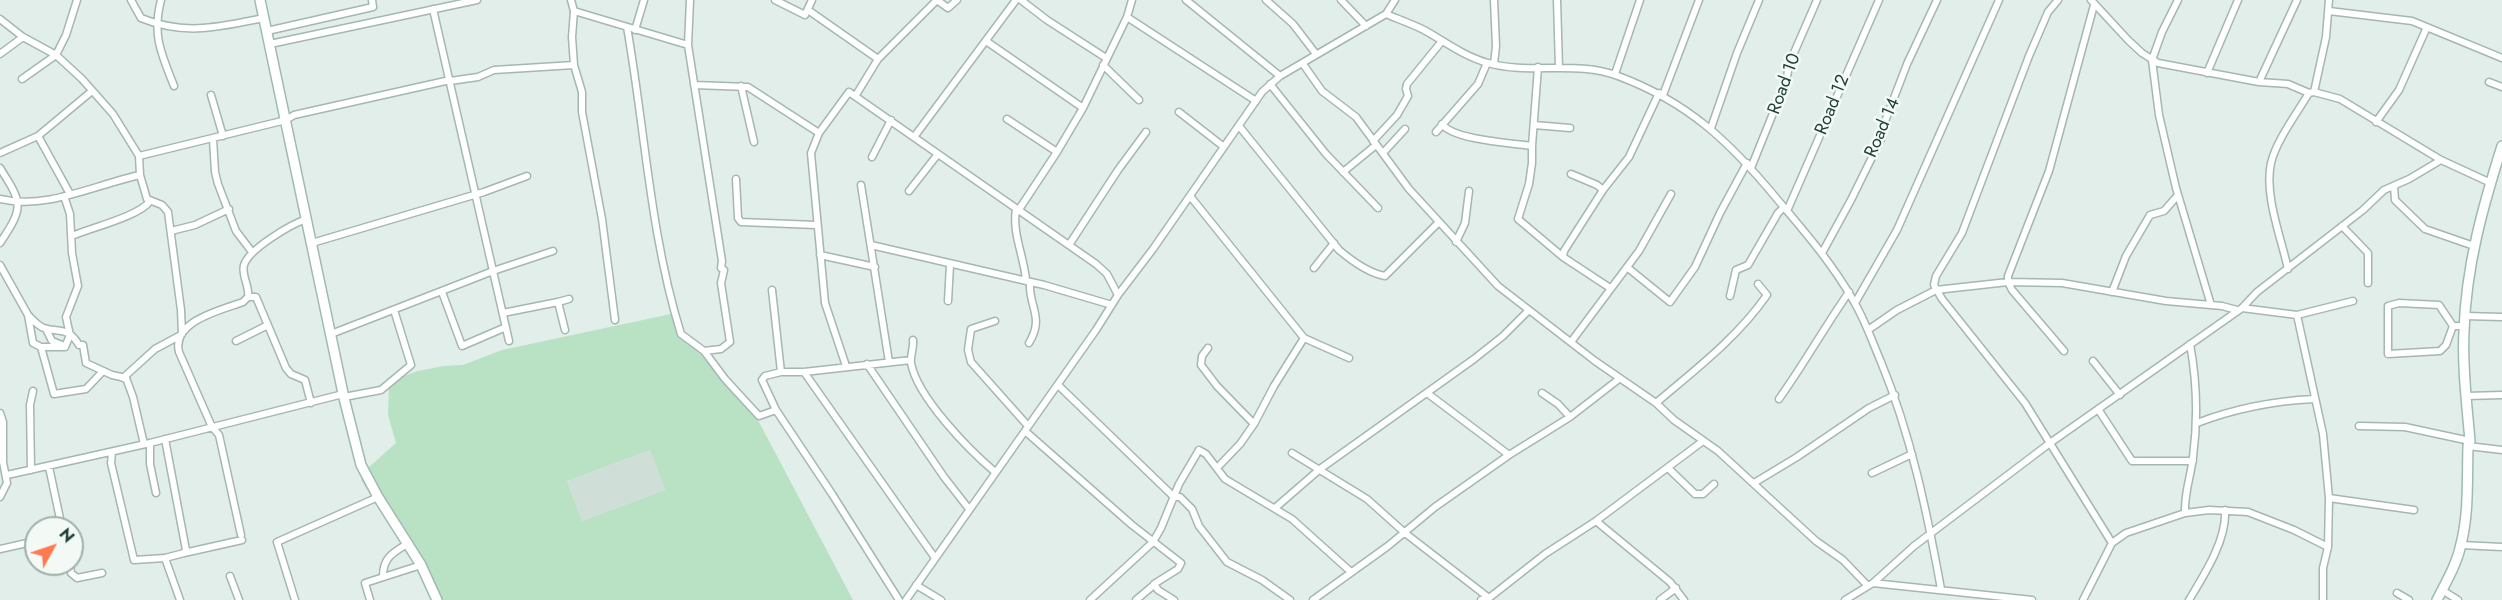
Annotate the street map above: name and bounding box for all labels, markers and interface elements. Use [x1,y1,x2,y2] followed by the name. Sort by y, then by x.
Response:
[1764,51,1806,117] street label: Road 10
[1811,72,1855,138] street label: Road 12
[1861,95,1905,161] street label: Road 14
[24,516,84,576] north arrow
[54,523,80,548] text: N

